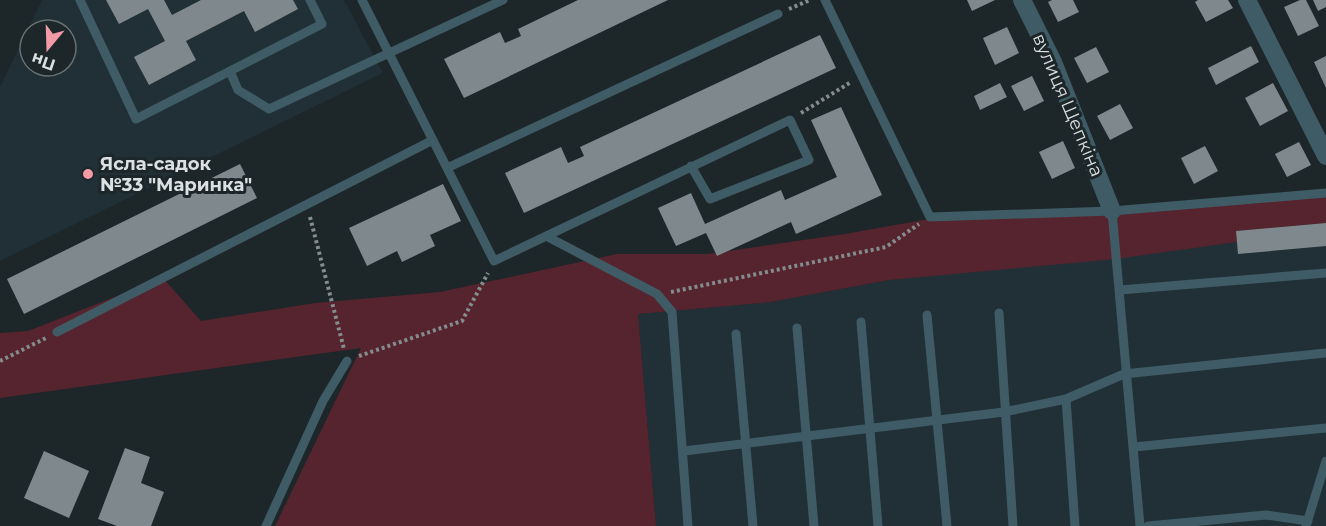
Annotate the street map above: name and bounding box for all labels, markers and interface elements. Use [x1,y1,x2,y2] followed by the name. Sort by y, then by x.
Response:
[18,18,78,78] north arrow
[1028,30,1108,180] street label: вулиця Щепкіна
[29,49,58,75] text: Пн
[100,153,252,196] place label: Ясла-садок №33 "Маринка"
[81,167,95,181] marker: Ясла-садок №33 "Маринка"

